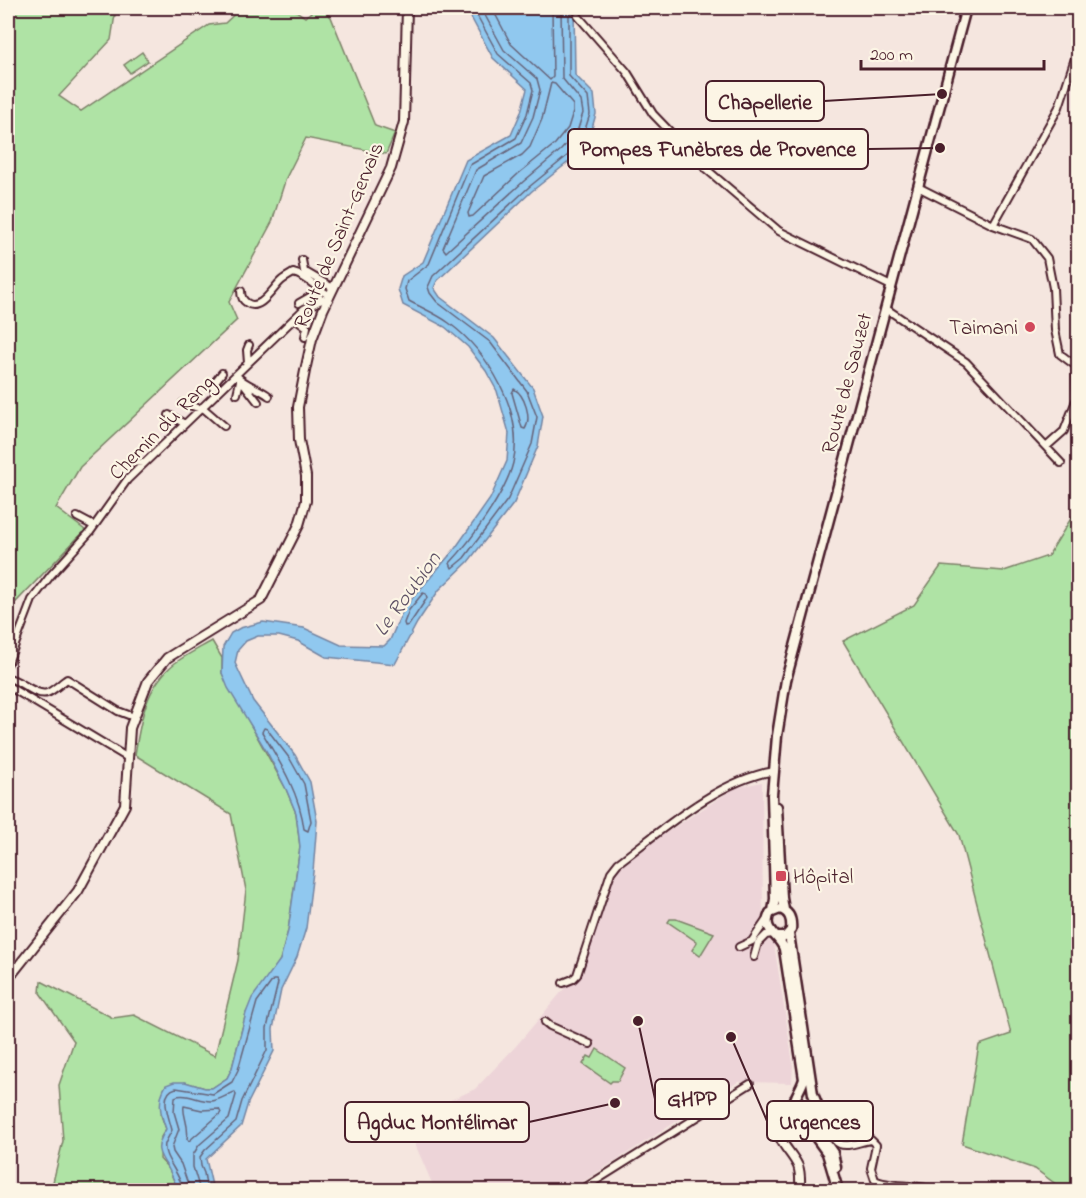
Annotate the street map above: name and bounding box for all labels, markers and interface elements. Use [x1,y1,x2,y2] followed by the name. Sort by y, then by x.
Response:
[861,33,1044,71] scale bar
[870,43,913,69] text: 200 m
[706,81,824,121] callout: Chapellerie
[718,88,813,120] text: Chapellerie
[568,129,868,169] callout: Pompes Funèbres de Provence
[580,135,857,167] text: Pompes Funèbres de Provence
[287,138,393,333] street label: Route de Saint-Gervais
[815,310,881,457] street label: Route de Sauzet
[949,314,1018,344] place label: Taimani
[1023,320,1037,334] marker: Taimani
[103,369,223,489] street label: Chemin du Rang
[367,545,451,644] water label: Le Roubion
[793,863,853,893] place label: Hôpital
[774,869,788,883] marker: Hôpital
[655,1079,729,1119] callout: GHPP
[667,1085,717,1117] text: GHPP
[767,1101,873,1141] callout: Urgences
[345,1102,529,1142] callout: Agduc Montélimar
[357,1108,518,1141] text: Agduc Montélimar
[779,1108,861,1141] text: Urgences

